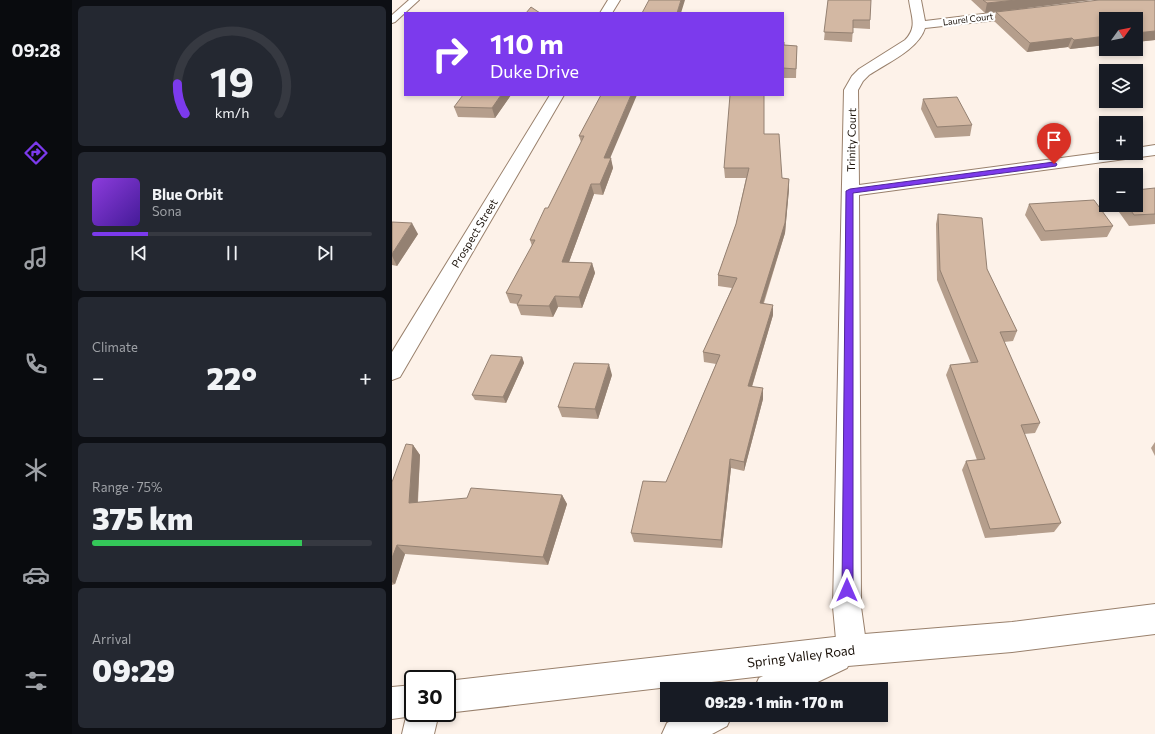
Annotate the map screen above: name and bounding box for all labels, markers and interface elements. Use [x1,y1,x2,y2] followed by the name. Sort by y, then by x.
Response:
[942,10,994,28] street label: Laurel Court
[1099,12,1143,56] north arrow
[1099,12,1143,212] map controls
[490,26,564,60] text: 110 m
[424,28,476,80] icon: right
[11,39,61,61] text: 09:28
[210,55,254,106] text: 19
[490,60,579,82] text: Duke Drive
[1099,64,1143,108] button: layers
[215,102,249,120] text: km/h
[844,107,858,172] street label: Trinity Court
[1099,116,1143,160] button: +
[1037,123,1071,164] pin
[1043,129,1065,151] icon: arrive
[22,139,50,167] icon: directions
[1099,168,1143,212] button: −
[152,185,223,203] text: Blue Orbit
[448,196,500,270] street label: Prospect Street
[152,203,182,219] text: Sona
[128,242,150,264] icon: previous
[221,242,243,264] icon: pause
[314,242,336,264] icon: next
[22,244,50,272] icon: music
[92,339,138,355] text: Climate
[22,350,50,378] icon: phone
[207,359,257,396] text: 22°
[92,364,105,391] text: −
[359,364,372,391] text: +
[22,456,50,484] icon: climate
[92,479,163,495] text: Range · 75%
[92,499,193,536] text: 375 km
[22,561,50,589] icon: car
[826,569,868,611] position arrow
[92,631,131,647] text: Arrival
[746,641,856,671] street label: Spring Valley Road
[92,651,175,688] text: 09:29
[22,667,50,695] icon: filters
[404,670,456,722] speed limit sign: 30
[705,693,843,711] text: 09:29 · 1 min · 170 m

